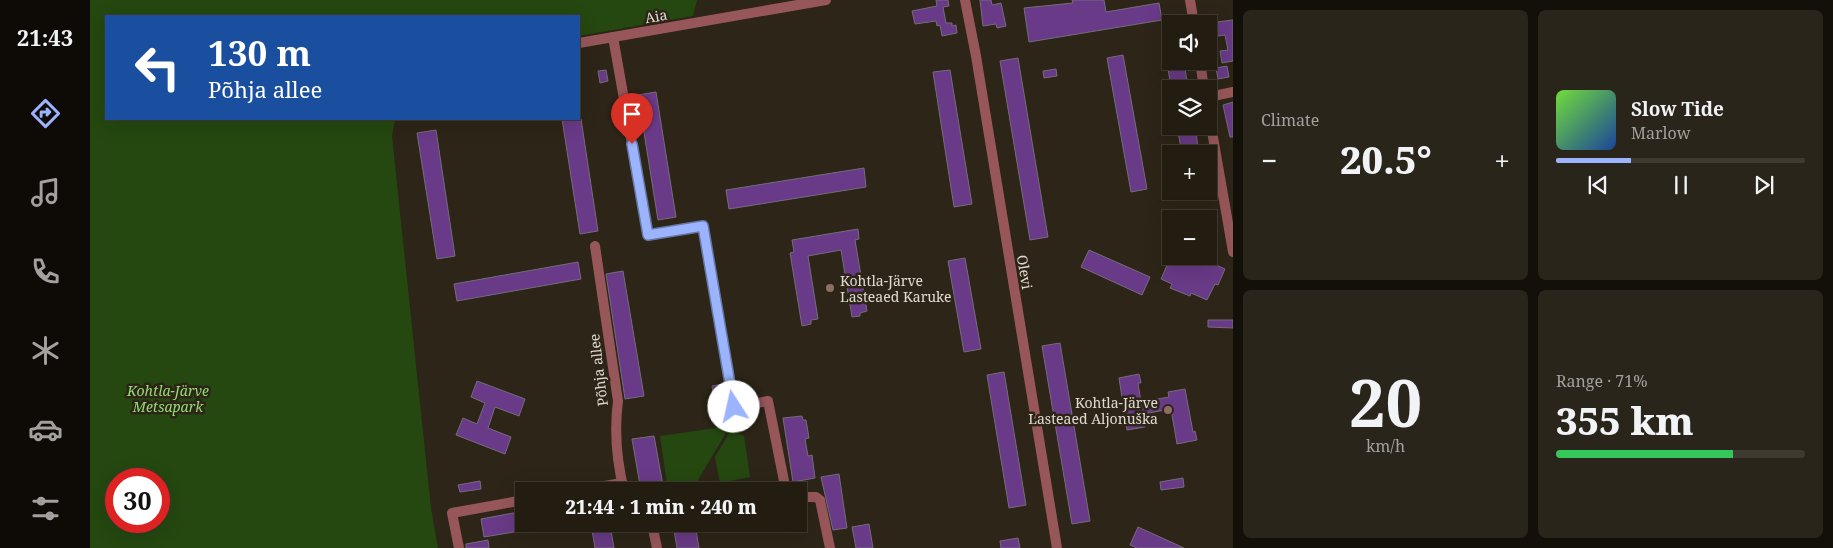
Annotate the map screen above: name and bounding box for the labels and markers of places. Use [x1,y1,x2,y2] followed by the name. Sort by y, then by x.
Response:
[611,93,653,144] pin
[840,271,952,306] place label: Kohtla-Järve Lasteaed Karuke
[824,282,836,294] marker: Kohtla-Järve Lasteaed Karuke
[1028,393,1158,428] place label: Kohtla-Järve Lasteaed Aljonuška
[1162,404,1174,416] marker: Kohtla-Järve Lasteaed Aljonuška

